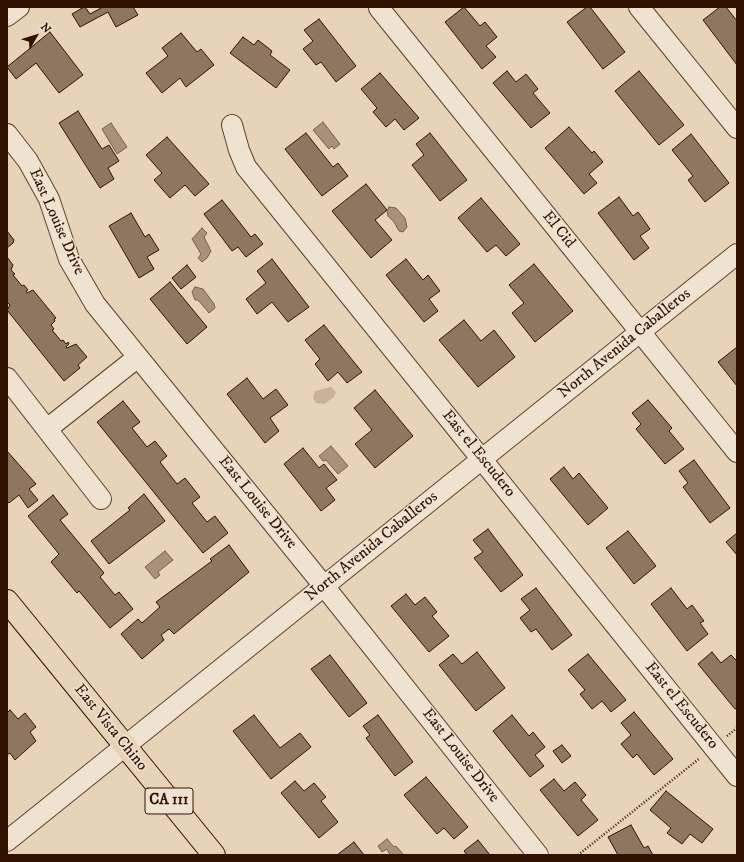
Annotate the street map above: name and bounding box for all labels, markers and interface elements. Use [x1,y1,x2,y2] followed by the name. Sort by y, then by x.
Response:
[16,16,56,56] north arrow
[37,21,54,36] text: N
[24,166,88,278] street label: East Louise Drive
[537,208,579,252] street label: El Cid
[555,285,695,403] street label: North Avenida Caballeros
[437,407,519,501] street label: East el Escudero
[214,453,300,553] street label: East Louise Drive
[302,488,442,606] street label: North Avenida Caballeros
[640,659,722,753] street label: East el Escudero
[69,681,151,775] street label: East Vista Chino
[417,705,503,807] street label: East Louise Drive
[145,788,193,814] road number: CA 111

